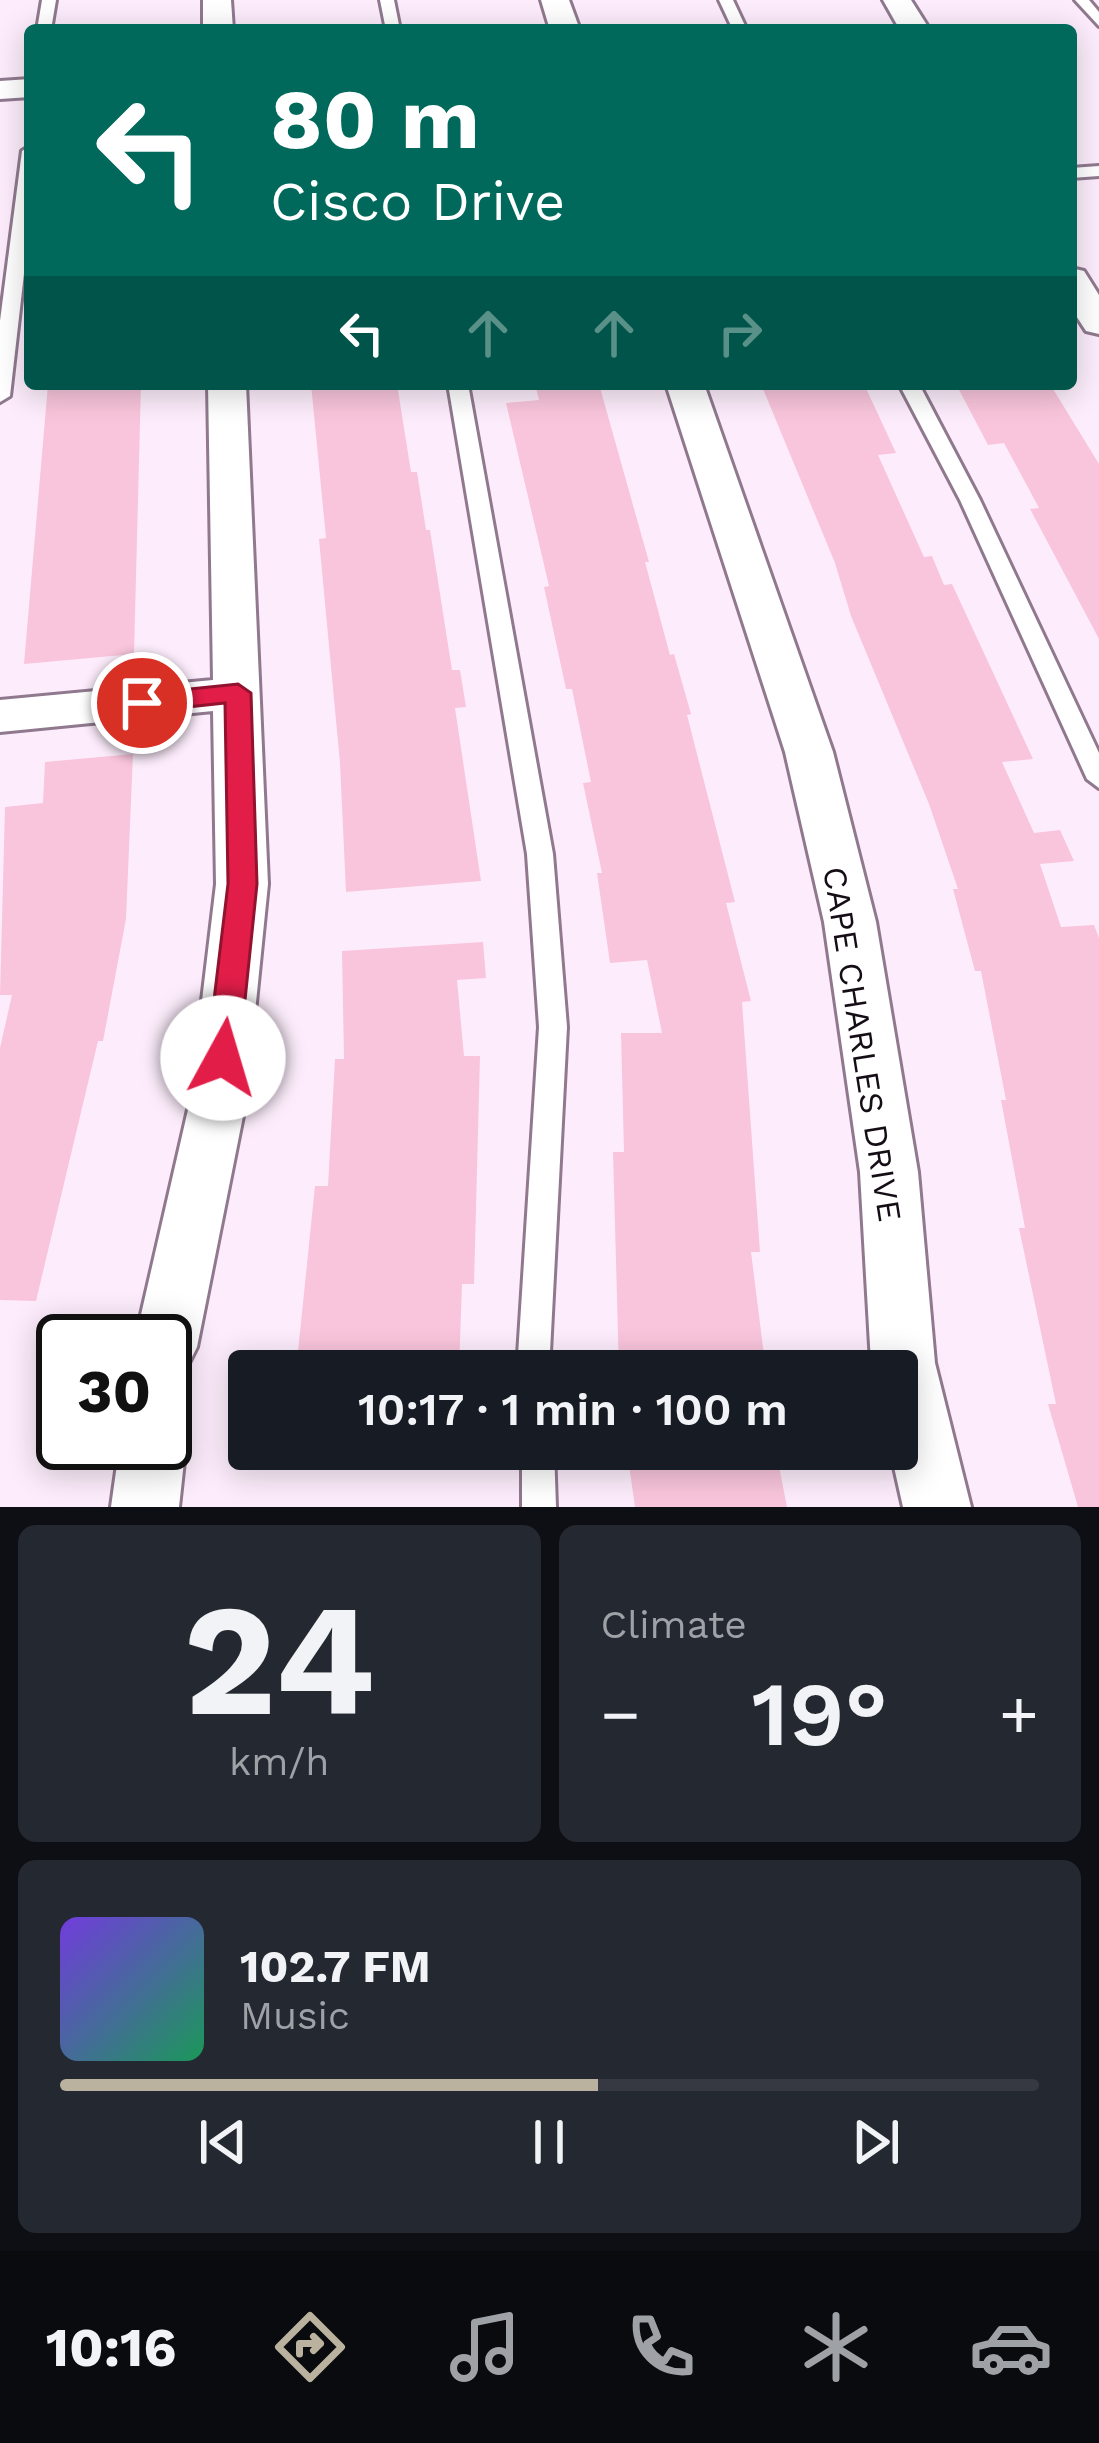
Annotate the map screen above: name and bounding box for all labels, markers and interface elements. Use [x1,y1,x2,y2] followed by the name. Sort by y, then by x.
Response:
[270,70,480,168] text: 80 m
[72,72,228,228] icon: left
[270,170,565,233] text: Cisco Drive
[329,300,395,366] icon: left
[455,300,521,366] icon: ahead
[581,300,647,366] icon: ahead
[707,300,773,366] icon: right
[91,652,193,754] pin
[109,670,175,736] icon: arrive
[815,864,910,1224] street label: CAPE CHARLES DRIVE
[160,995,286,1121] position arrow
[36,1314,192,1470] speed limit sign: 30
[358,1383,788,1436] text: 10:17 · 1 min · 100 m
[183,1569,375,1752] text: 24
[601,1602,747,1647] text: Climate
[752,1661,888,1767] text: 19°
[601,1676,640,1753] text: −
[999,1676,1039,1753] text: +
[229,1739,329,1784] text: km/h
[240,1940,431,1993] text: 102.7 FM
[240,1993,350,2038] text: Music
[190,2109,256,2175] icon: previous
[516,2109,582,2175] icon: pause
[843,2109,909,2175] icon: next
[268,2305,352,2389] icon: directions
[443,2305,527,2389] icon: music
[619,2305,703,2389] icon: phone
[794,2305,878,2389] icon: climate
[969,2305,1053,2389] icon: car
[46,2316,177,2379] text: 10:16

